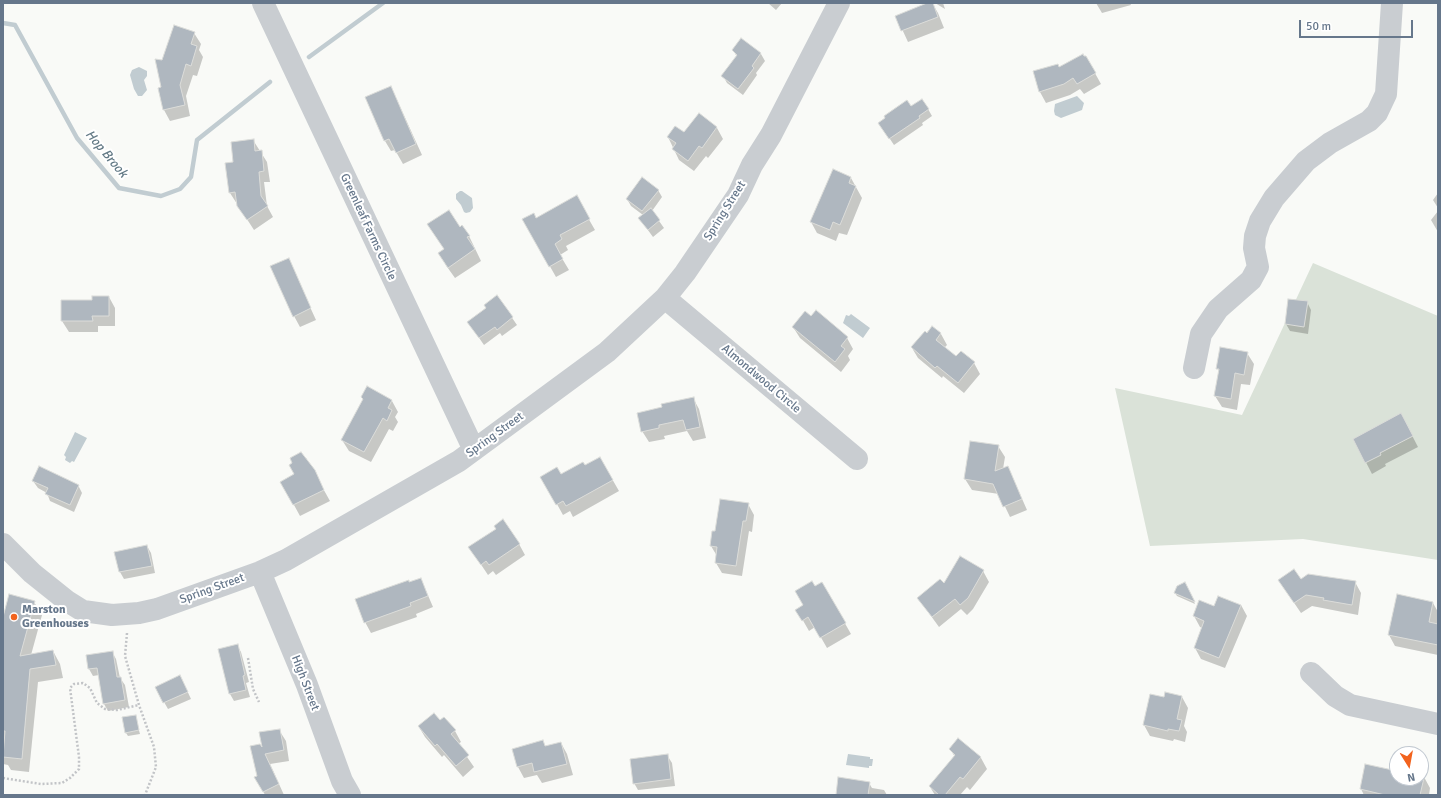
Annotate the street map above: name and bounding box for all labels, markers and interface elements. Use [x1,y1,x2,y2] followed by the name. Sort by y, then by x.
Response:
[1301,12,1415,38] scale bar
[1306,19,1331,34] text: 50 m
[82,127,130,181] water label: Hop Brook
[337,171,399,283] street label: Greenleaf Farms Circle
[701,178,749,244] street label: Spring Street
[718,342,804,416] street label: Almondwood Circle
[463,409,527,461] street label: Spring Street
[178,571,246,607] street label: Spring Street
[22,603,89,631] place label: Marston Greenhouses
[9,612,19,622] marker: Marston Greenhouses
[288,653,322,713] street label: High Street
[1389,746,1429,786] north arrow
[1406,770,1416,784] text: N

